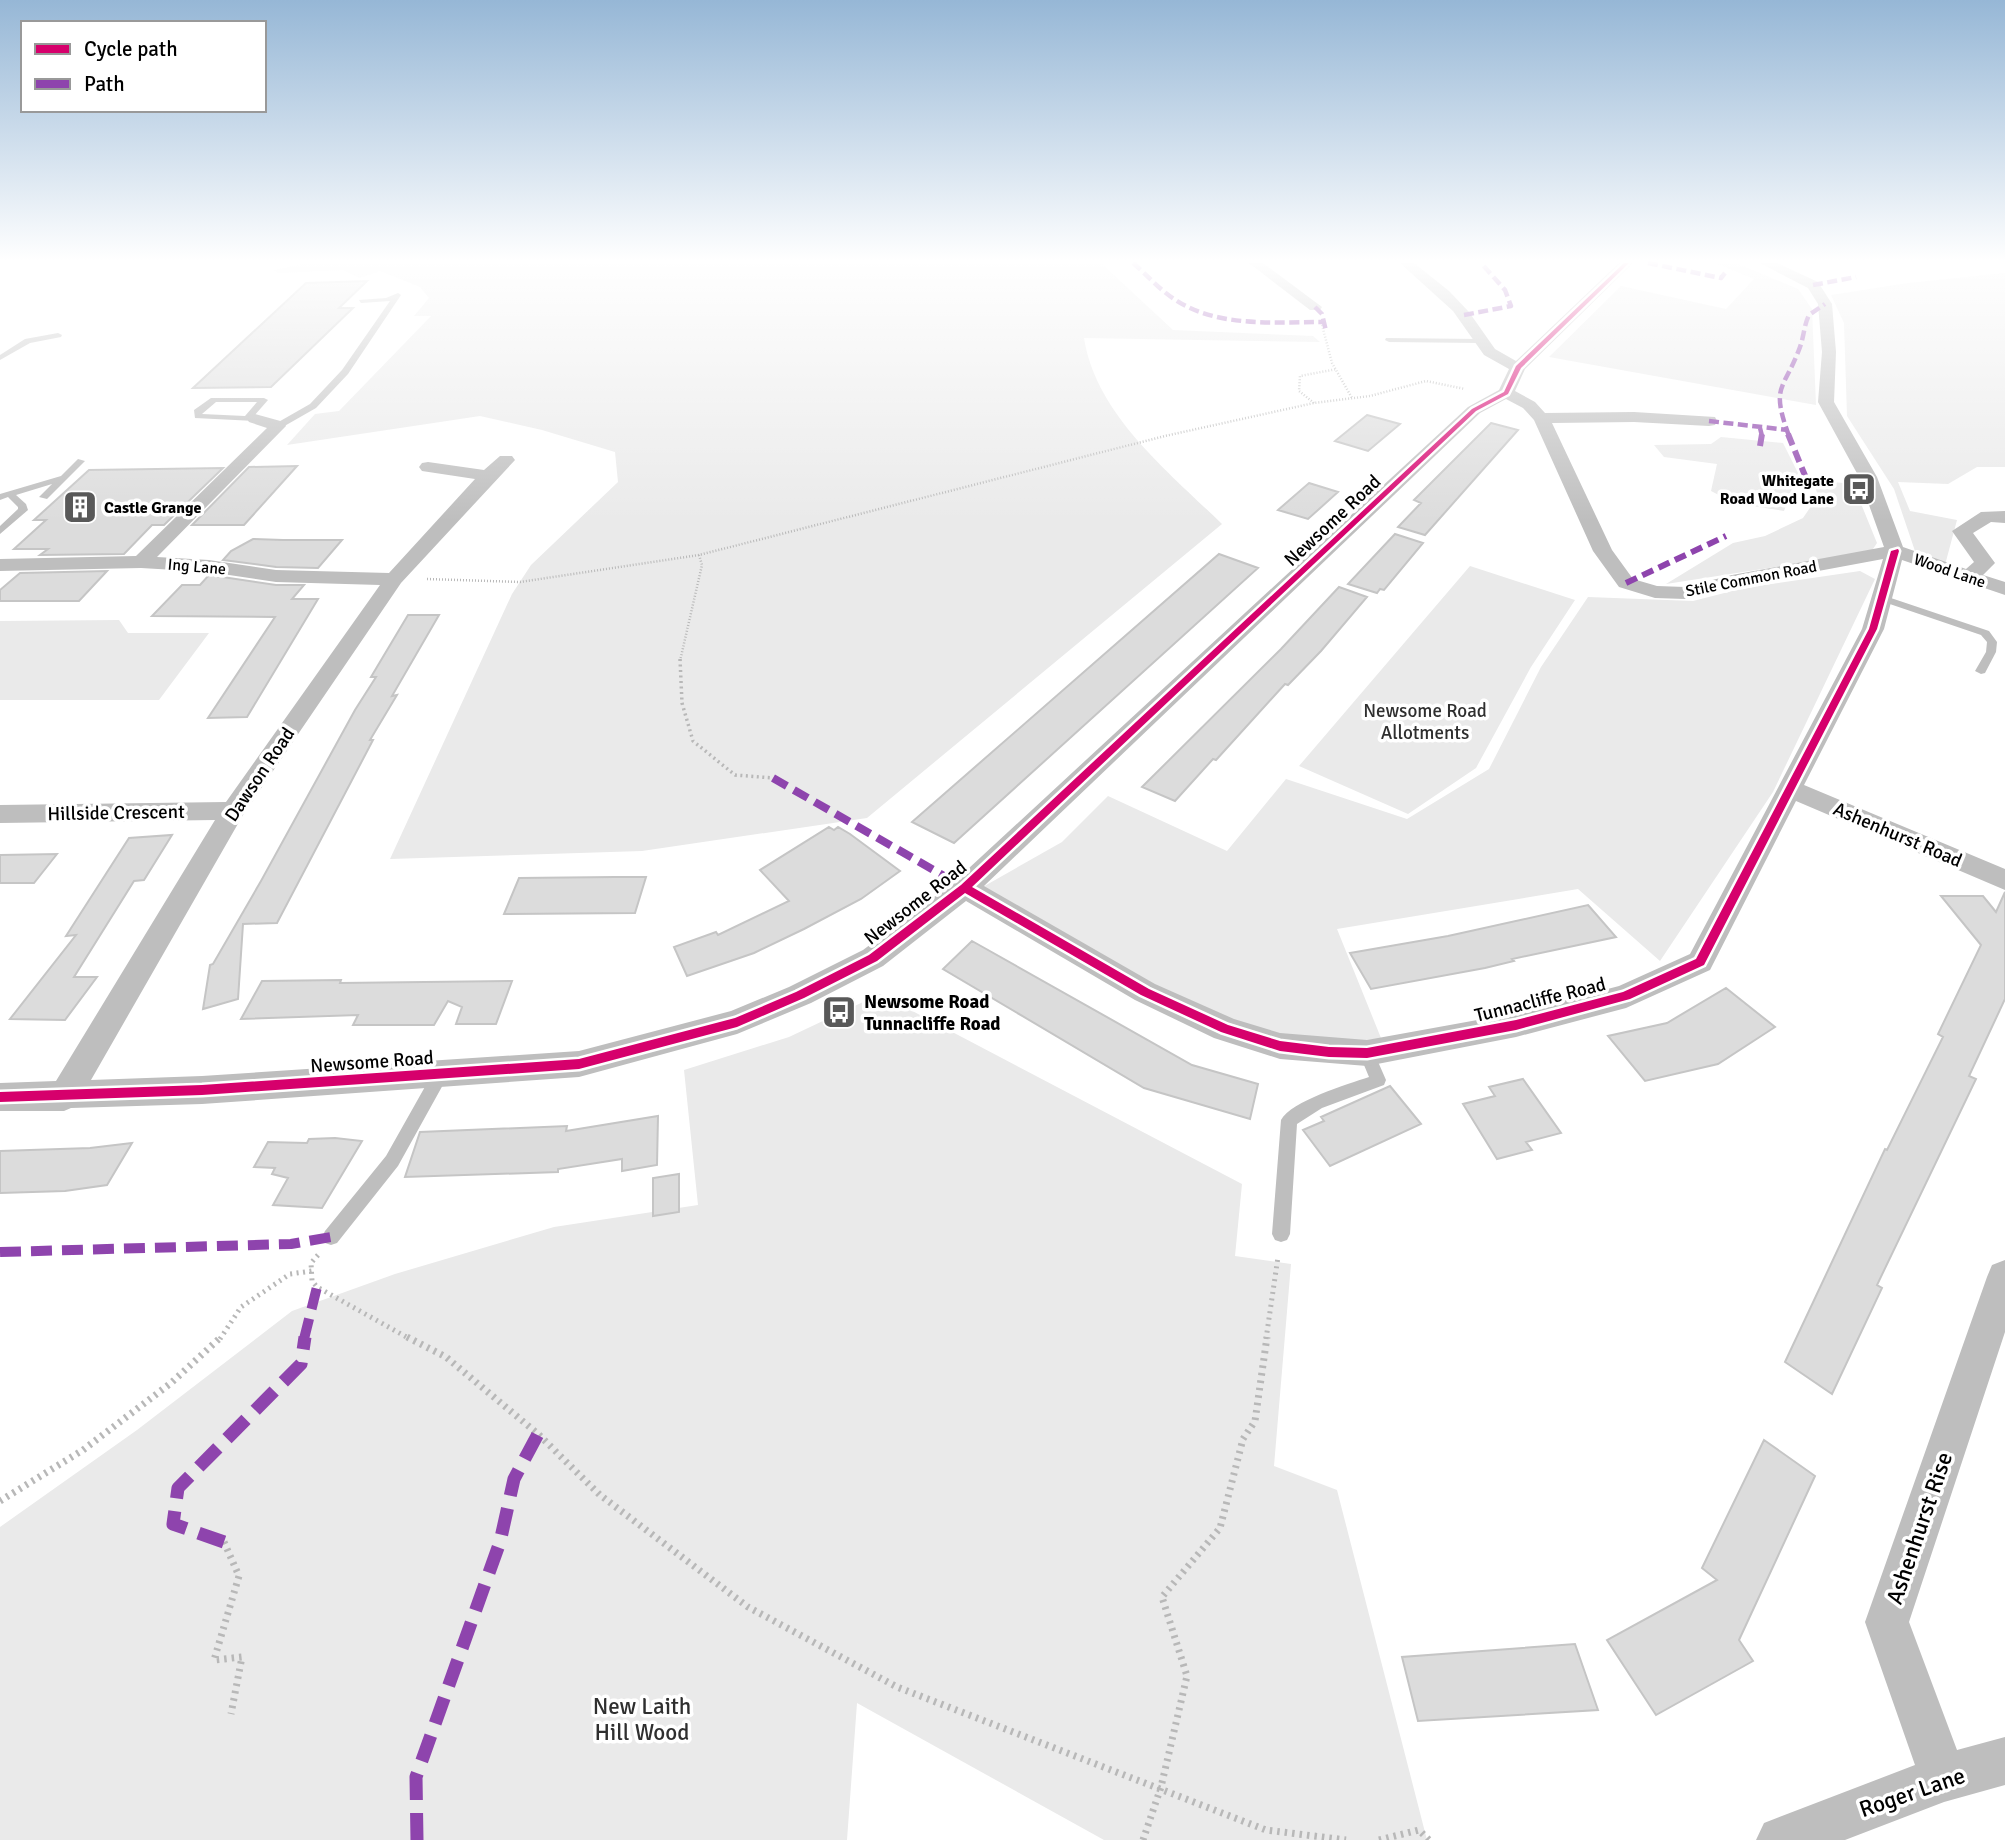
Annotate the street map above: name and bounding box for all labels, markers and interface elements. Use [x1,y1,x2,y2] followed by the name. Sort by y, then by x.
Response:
[21,21,266,112] legend
[84,36,178,62] text: Cycle path
[84,71,125,97] text: Path
[1279,470,1386,572] street label: Newsome Road
[1840,470,1878,508] bus stop icon: Whitegate Road Wood Lane
[1720,471,1834,509] place label: Whitegate Road Wood Lane
[61,488,99,526] building icon: Castle Grange
[104,498,202,518] place label: Castle Grange
[1911,549,1988,593] street label: Wood Lane
[167,554,227,580] street label: Ing Lane
[1684,556,1818,602] street label: Stile Common Road
[1363,699,1487,745] park label: Newsome Road Allotments
[219,723,300,826] street label: Dawson Road
[1830,797,1966,873] street label: Ashenhurst Road
[47,800,185,826] street label: Hillside Crescent
[860,855,972,950] street label: Newsome Road
[1472,972,1608,1028] street label: Tunnacliffe Road
[864,990,1001,1036] place label: Newsome Road Tunnacliffe Road
[820,993,858,1031] bus stop icon: Newsome Road Tunnacliffe Road
[310,1046,435,1078] street label: Newsome Road
[1880,1448,1959,1608] street label: Ashenhurst Rise
[593,1692,691,1747] park label: New Laith Hill Wood
[1855,1761,1969,1824] street label: Roger Lane

